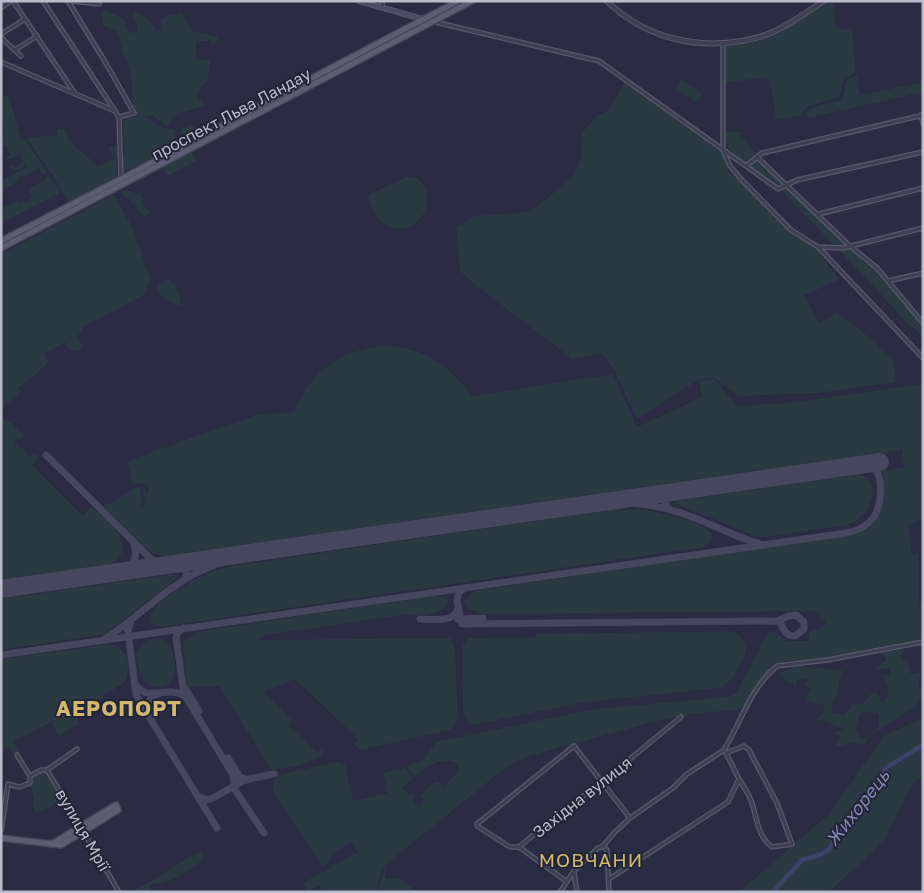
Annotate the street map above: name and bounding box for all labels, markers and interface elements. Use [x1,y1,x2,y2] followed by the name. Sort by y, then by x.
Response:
[148,64,314,164] street label: проспект Льва Ландау
[56,695,182,721] district label: АЕРОПОРТ
[528,752,636,842] street label: Західна вулиця
[821,764,894,850] water label: Жихорець
[51,785,115,875] street label: вулиця Мрії
[539,848,643,871] district label: МОВЧАНИ

